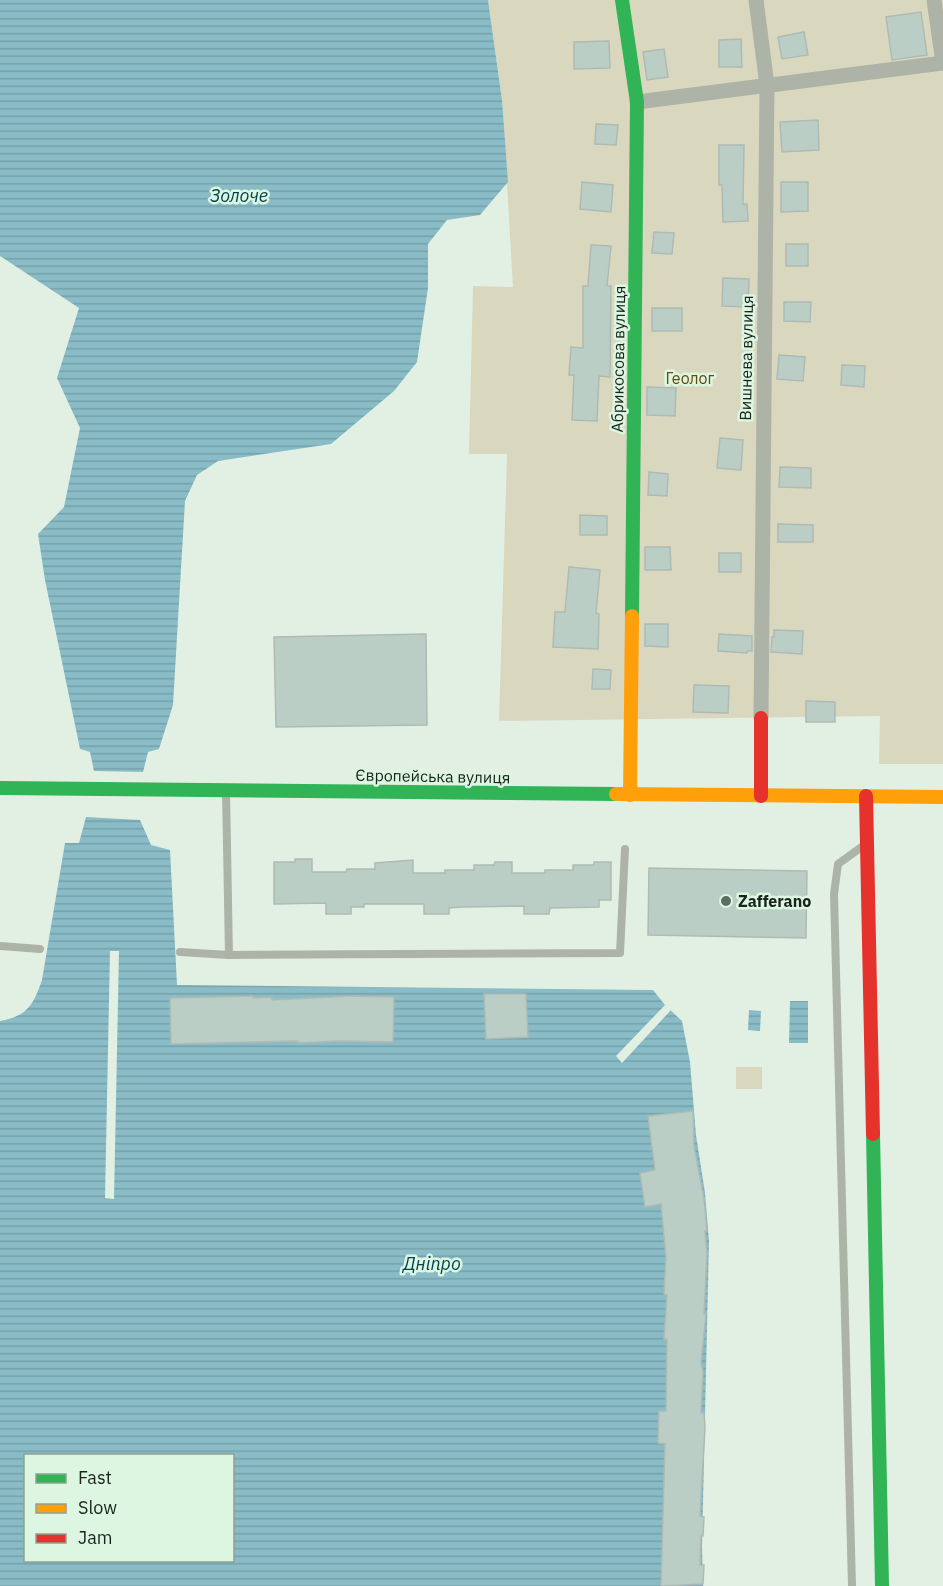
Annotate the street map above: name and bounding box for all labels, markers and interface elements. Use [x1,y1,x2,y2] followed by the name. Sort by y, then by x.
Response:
[210,184,268,207] water label: Золоче
[607,286,629,432] street label: Абрикосова вулиця
[735,295,757,421] street label: Вишнева вулиця
[665,368,715,388] park label: Геолог
[355,765,511,787] street label: Європейська вулиця
[738,891,811,911] place label: Zafferano
[719,894,733,908] marker: Zafferano
[401,1252,461,1275] water label: Дніпро
[24,1454,234,1562] legend
[78,1466,112,1489] text: Fast
[78,1496,117,1519] text: Slow
[78,1526,113,1549] text: Jam

